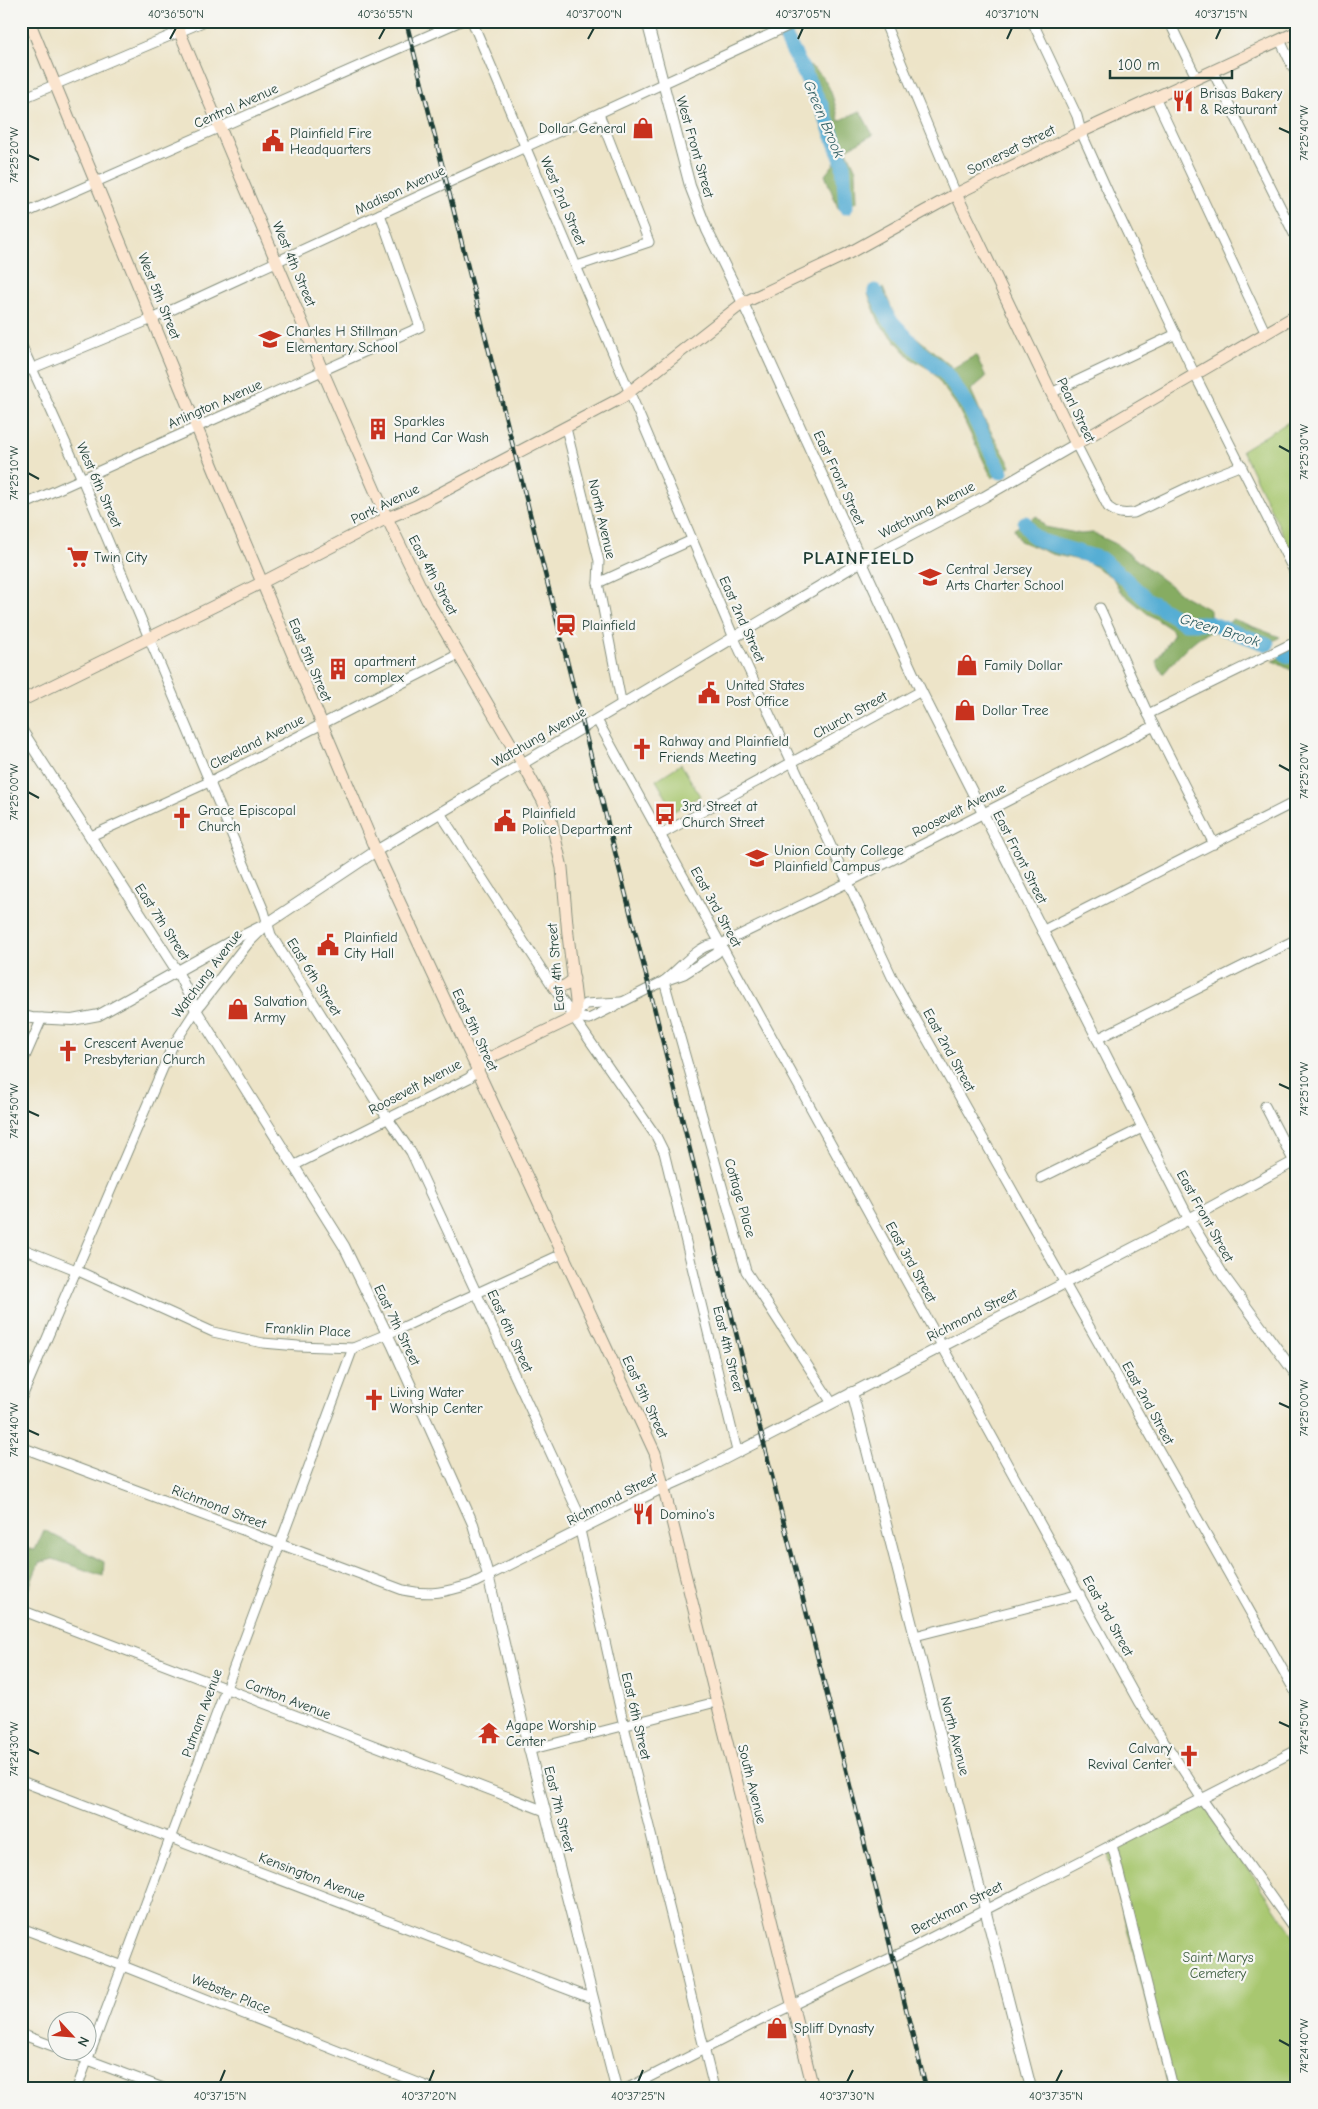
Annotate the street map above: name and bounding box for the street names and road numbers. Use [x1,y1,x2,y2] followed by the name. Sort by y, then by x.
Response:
[191,80,281,132] street label: Central Avenue
[672,94,718,201] street label: West Front Street
[964,121,1059,179] street label: Somerset Street
[537,154,590,249] street label: West 2nd Street
[352,162,448,218] street label: Madison Avenue
[268,219,320,310] street label: West 4th Street
[134,250,184,343] street label: West 5th Street
[1053,375,1099,446] street label: Pearl Street
[165,376,265,432] street label: Arlington Avenue
[810,428,869,529] street label: East Front Street
[73,440,126,531] street label: West 6th Street
[585,478,619,560] street label: North Avenue
[876,478,978,542] street label: Watchung Avenue
[348,480,422,528] street label: Park Avenue
[405,532,462,619] street label: East 4th Street
[715,573,769,666] street label: East 2nd Street
[285,616,336,705] street label: East 5th Street
[810,687,891,742] street label: Church Street
[489,703,589,771] street label: Watchung Avenue
[207,711,307,773] street label: Cleveland Avenue
[909,779,1009,841] street label: Roosevelt Avenue
[989,807,1051,907] street label: East Front Street
[687,864,746,951] street label: East 3rd Street
[131,880,194,964] street label: East 7th Street
[544,921,568,1012] street label: East 4th Street
[168,927,246,1021] street label: Watchung Avenue
[283,935,345,1020] street label: East 6th Street
[448,986,502,1075] street label: East 5th Street
[919,1005,979,1095] street label: East 2nd Street
[366,1055,464,1119] street label: Roosevelt Avenue
[721,1156,759,1240] street label: Cottage Place
[1173,1167,1238,1266] street label: East Front Street
[882,1219,941,1306] street label: East 3rd Street
[370,1282,424,1369] street label: East 7th Street
[924,1284,1021,1345] street label: Richmond Street
[483,1287,537,1376] street label: East 6th Street
[709,1304,747,1395] street label: East 4th Street
[265,1319,351,1341] street label: Franklin Place
[618,1353,672,1442] street label: East 5th Street
[1118,1358,1178,1448] street label: East 2nd Street
[564,1468,661,1529] street label: Richmond Street
[169,1481,269,1533] street label: Richmond Street
[1079,1573,1138,1660] street label: East 3rd Street
[178,1666,226,1760] street label: Putnam Avenue
[618,1671,655,1762] street label: East 6th Street
[243,1675,333,1723] street label: Carlton Avenue
[937,1695,973,1777] street label: North Avenue
[734,1743,770,1825] street label: South Avenue
[540,1764,578,1855] street label: East 7th Street
[256,1849,368,1905] street label: Kensington Avenue
[908,1877,1007,1938] street label: Berckman Street
[189,1970,273,2018] street label: Webster Place

